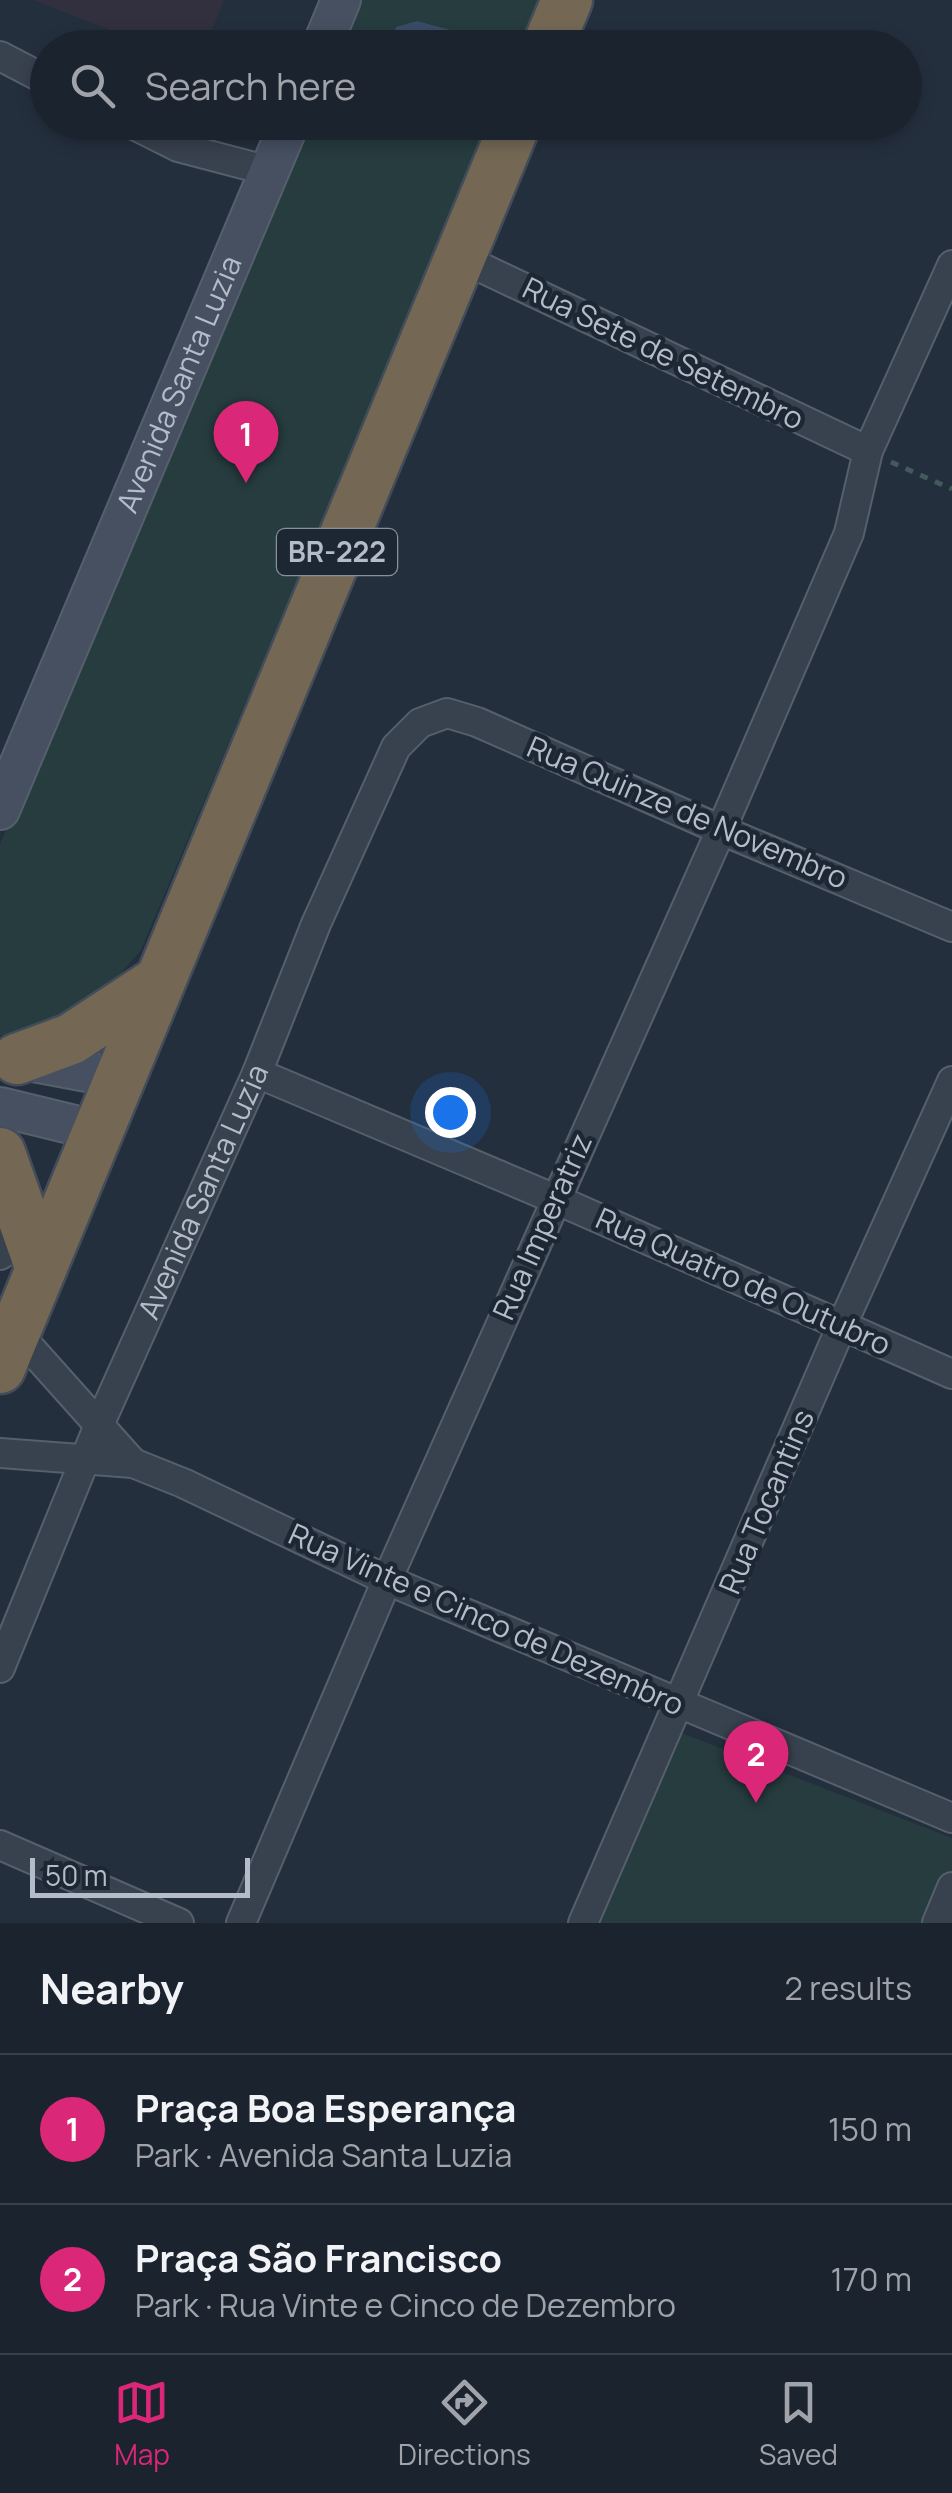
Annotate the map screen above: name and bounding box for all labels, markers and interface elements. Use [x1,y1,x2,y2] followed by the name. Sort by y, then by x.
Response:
[30,30,922,140] search box
[65,58,120,113] icon: search
[145,59,356,111] text: Search here
[106,249,250,518] street label: Avenida Santa Luzia
[516,267,811,439] street label: Rua Sete de Setembro
[214,400,278,483] pin: 1
[277,529,397,575] road number: BR-222
[521,726,854,898] street label: Rua Quinze de Novembro
[127,1057,277,1325] street label: Avenida Santa Luzia
[425,1087,476,1138] your location
[482,1127,601,1326] street label: Rua Imperatriz
[590,1197,897,1364] street label: Rua Quatro de Outubro
[708,1403,823,1600] street label: Rua Tocantins
[283,1513,691,1725] street label: Rua Vinte e Cinco de Dezembro
[724,1720,788,1803] pin: 2
[30,1853,250,1898] scale bar
[45,1856,108,1894] text: 50 m
[40,1959,184,2017] text: Nearby
[785,1966,912,2010] text: 2 results
[135,2081,516,2133] text: Praça Boa Esperança
[65,2107,80,2151] text: 1
[828,2107,912,2151] text: 150 m
[135,2133,512,2177] text: Park · Avenida Santa Luzia
[135,2231,502,2283] text: Praça São Francisco
[63,2257,82,2301] text: 2
[830,2257,912,2301] text: 170 m
[135,2283,676,2327] text: Park · Rua Vinte e Cinco de Dezembro
[114,2375,170,2473] tab: Map
[398,2375,531,2473] tab: Directions
[759,2375,838,2473] tab: Saved

